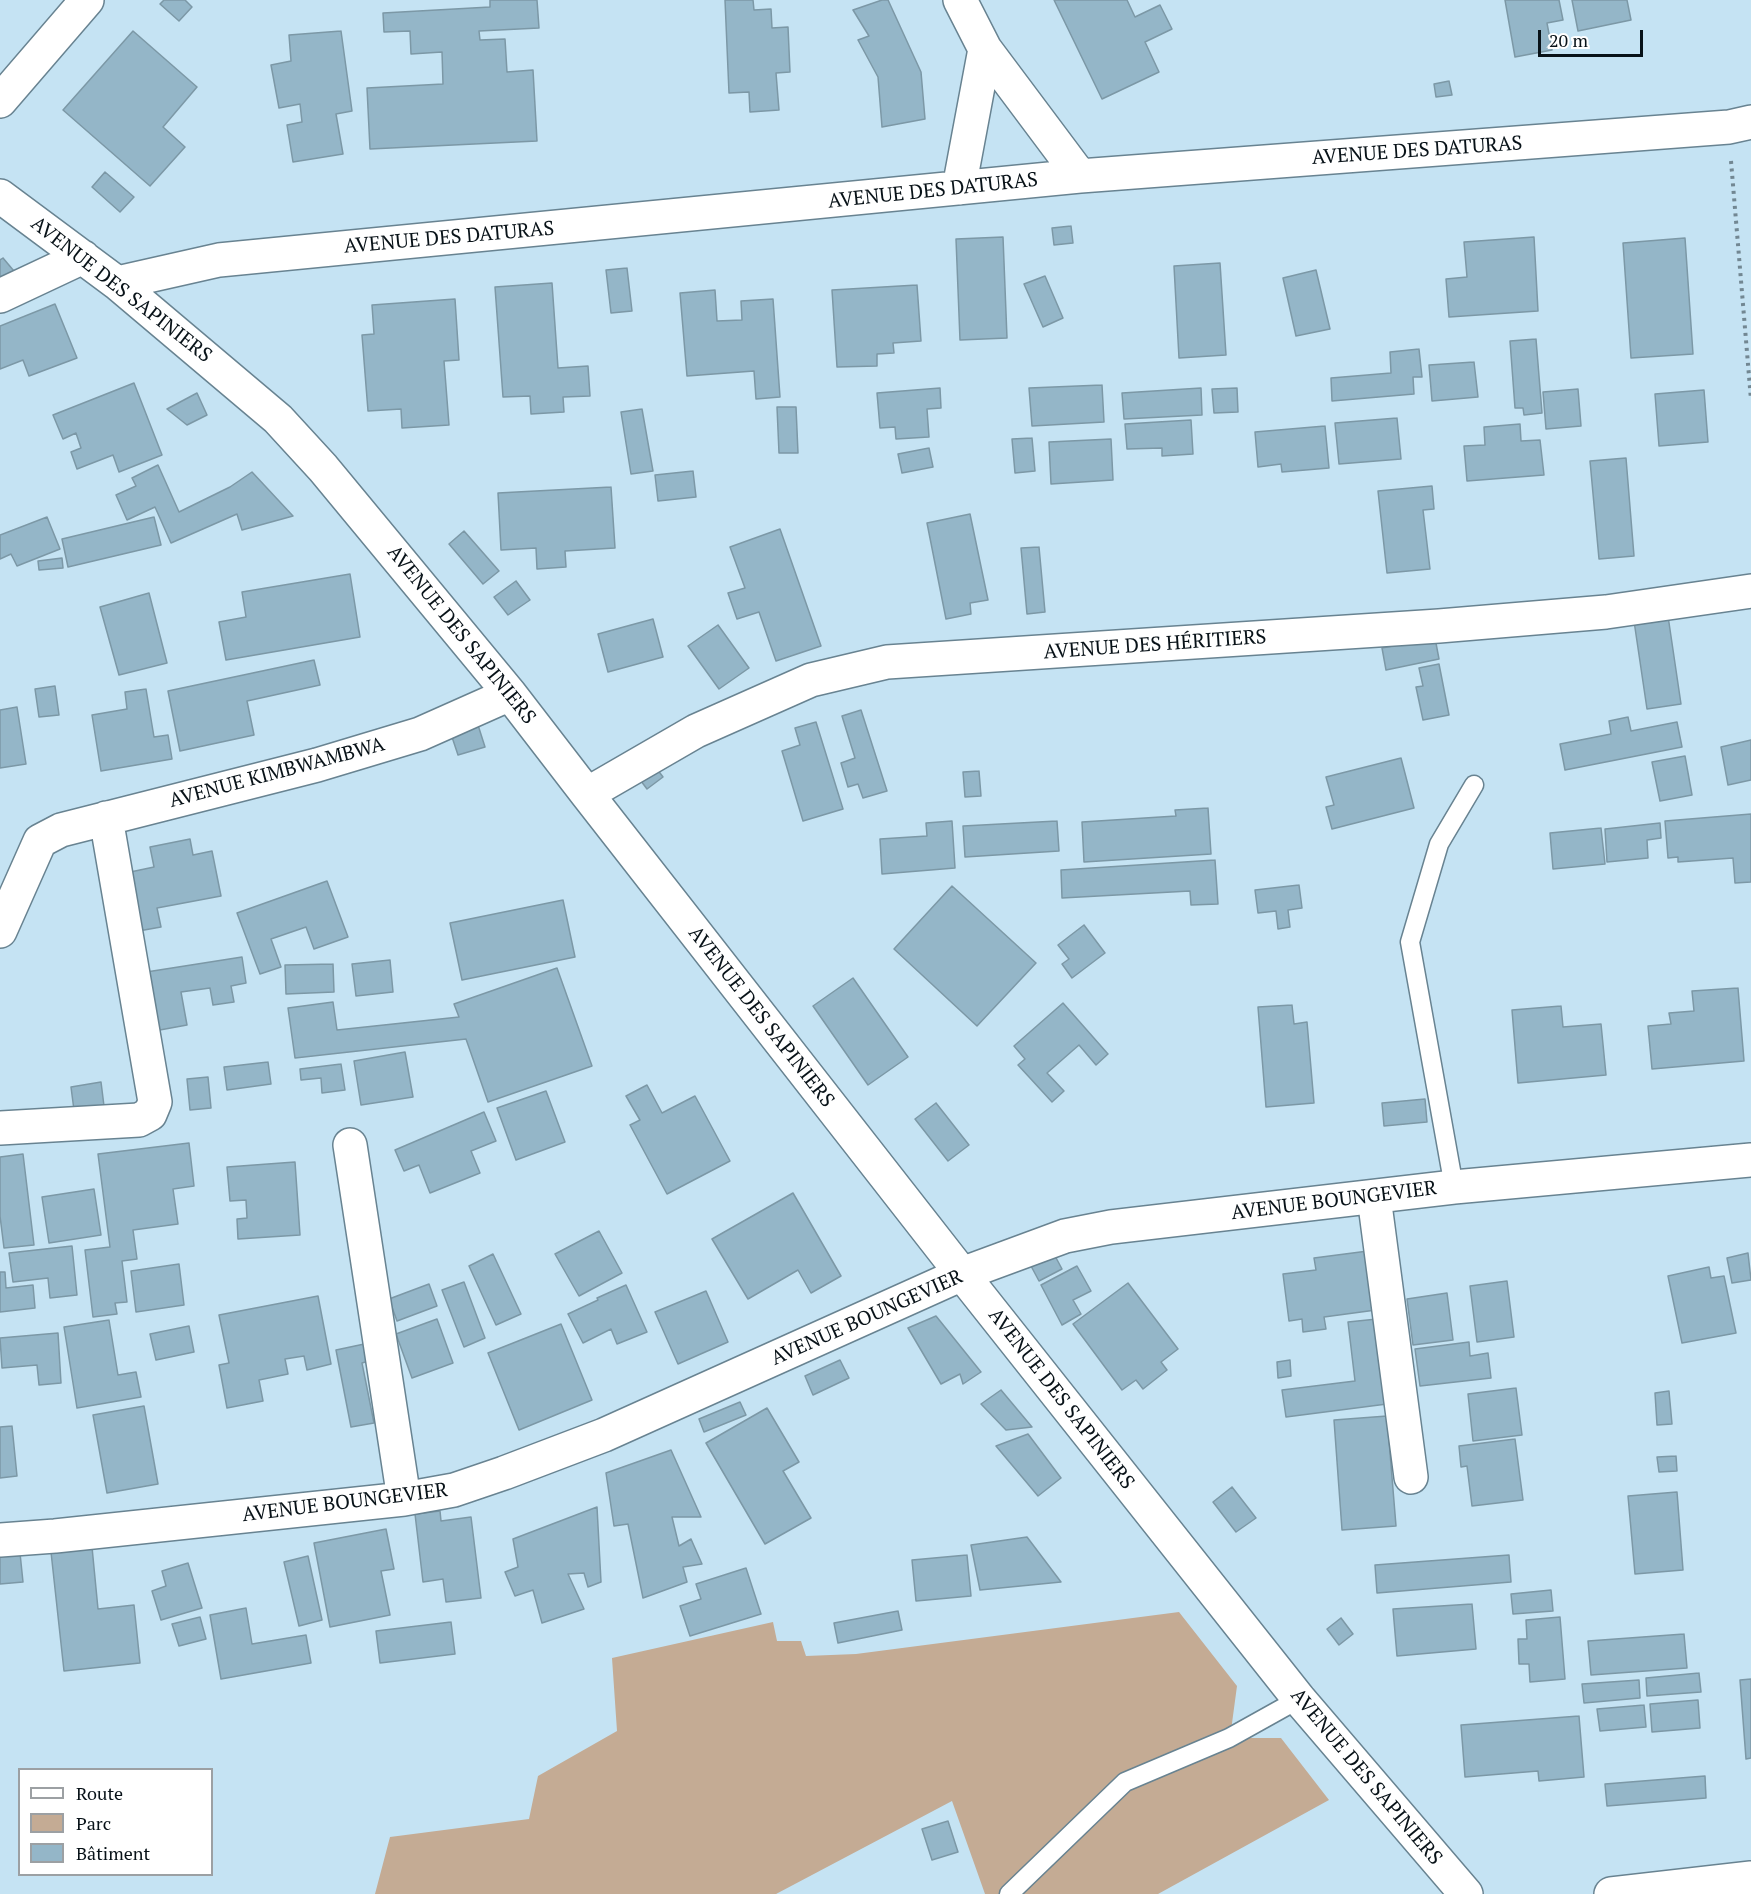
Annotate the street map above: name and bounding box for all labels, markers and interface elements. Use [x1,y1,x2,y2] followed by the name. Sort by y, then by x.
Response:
[1541,18,1646,56] scale bar
[1549,28,1588,52] text: 20 m
[1311,132,1523,170] street label: AVENUE DES DATURAS
[827,168,1039,214] street label: AVENUE DES DATURAS
[26,212,216,368] street label: AVENUE DES SAPINIERS
[343,217,555,259] street label: AVENUE DES DATURAS
[382,541,540,729] street label: AVENUE DES SAPINIERS
[1043,625,1267,665] street label: AVENUE DES HÉRITIERS
[167,733,387,813] street label: AVENUE KIMBWAMBWA
[683,922,839,1112] street label: AVENUE DES SAPINIERS
[1230,1176,1438,1226] street label: AVENUE BOUNGEVIER
[767,1265,967,1371] street label: AVENUE BOUNGEVIER
[983,1304,1139,1494] street label: AVENUE DES SAPINIERS
[241,1478,449,1528] street label: AVENUE BOUNGEVIER
[1285,1684,1447,1870] street label: AVENUE DES SAPINIERS
[18,1768,213,1876] legend
[76,1781,123,1805] text: Route
[76,1811,111,1835] text: Parc
[76,1841,150,1865] text: Bâtiment

